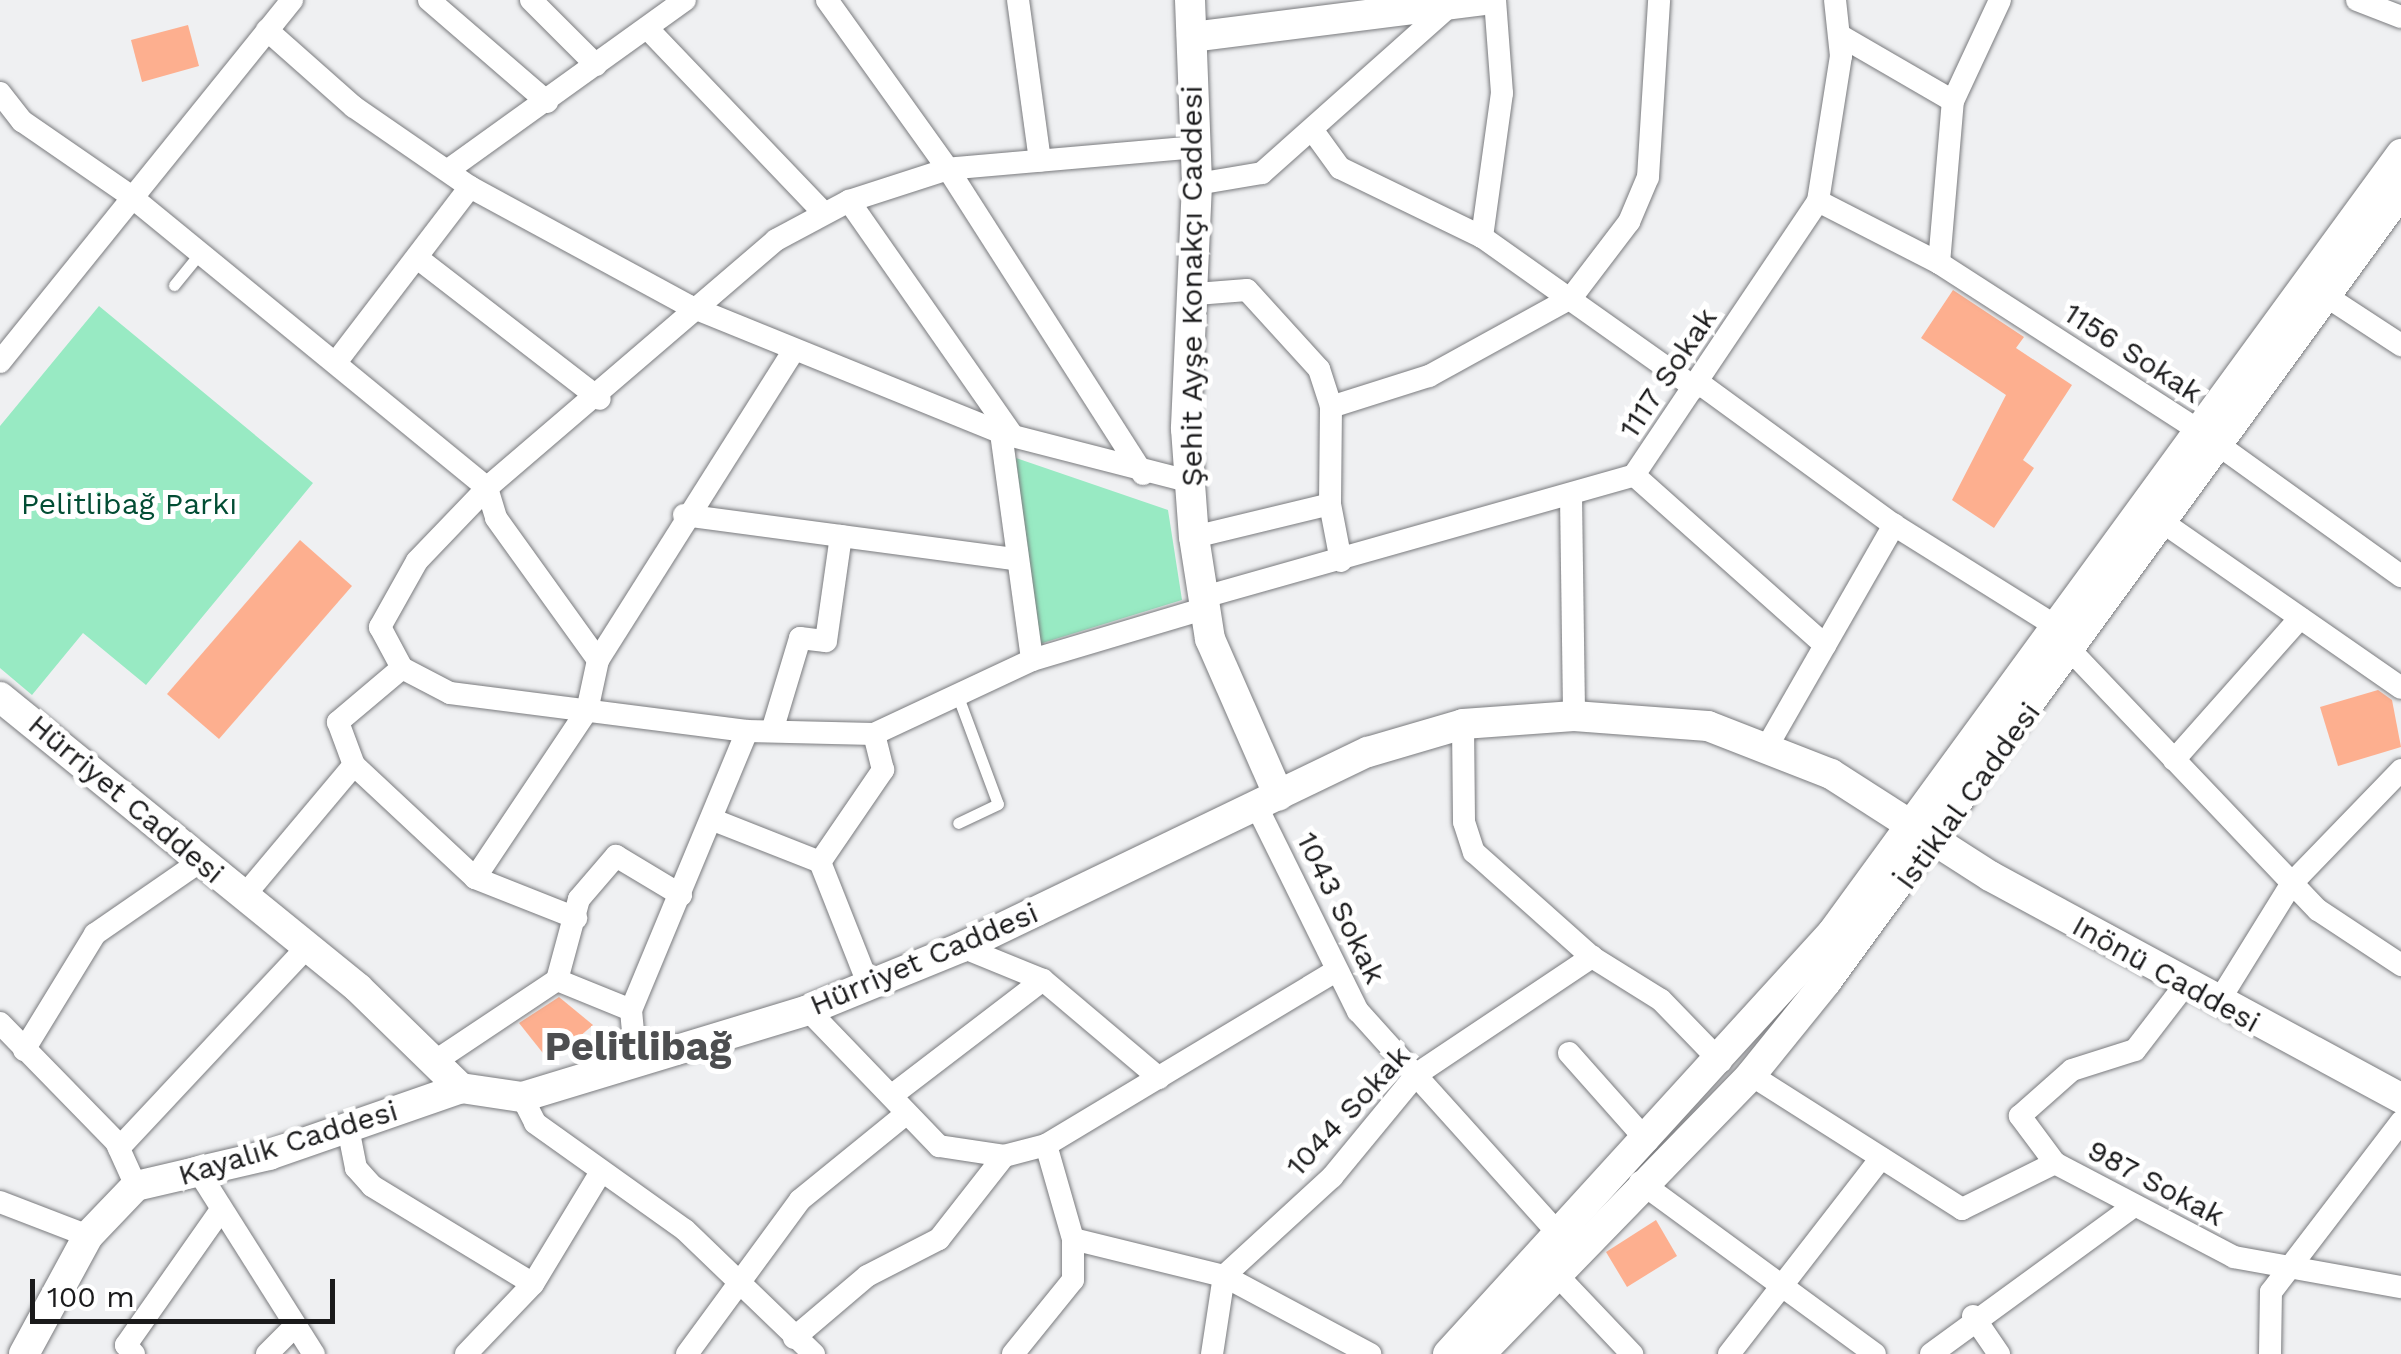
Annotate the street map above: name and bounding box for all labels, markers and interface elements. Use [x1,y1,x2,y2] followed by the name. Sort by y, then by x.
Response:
[1174,85,1210,487] street label: Şehit Ayşe Konakçı Caddesi
[2057,295,2209,411] street label: 1156 Sokak
[1611,301,1725,445] street label: 1117 Sokak
[21,486,237,522] park label: Pelitlibağ Parkı
[1888,695,2048,897] street label: İstiklal Caddesi
[21,707,231,891] street label: Hürriyet Caddesi
[1289,826,1393,990] street label: 1043 Sokak
[805,895,1043,1023] street label: Hürriyet Caddesi
[2066,908,2266,1040] street label: Inönü Caddesi
[545,1023,731,1071] district label: Pelitlibağ
[1279,1038,1417,1184] street label: 1044 Sokak
[174,1092,402,1194] street label: Kayalık Caddesi
[2081,1132,2231,1234] street label: 987 Sokak
[35,1259,340,1321] scale bar
[47,1279,135,1314] text: 100 m

